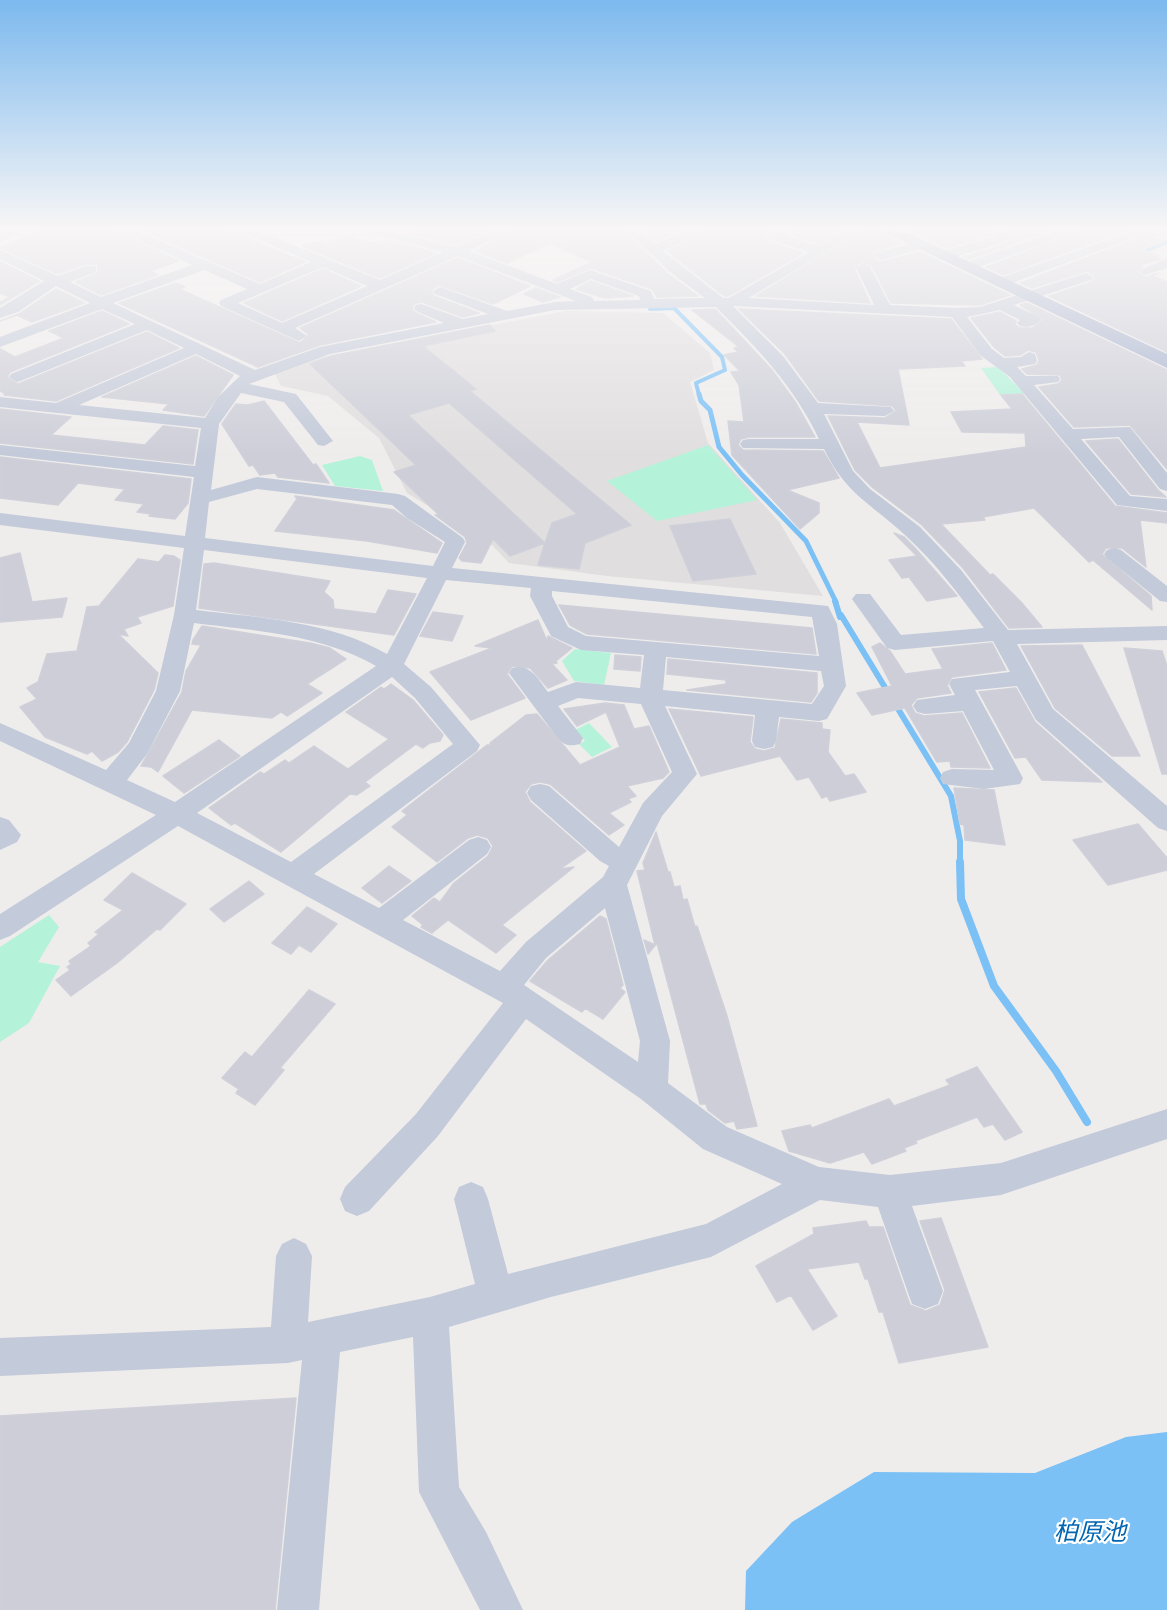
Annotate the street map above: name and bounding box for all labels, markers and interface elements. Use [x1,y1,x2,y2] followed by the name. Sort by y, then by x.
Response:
[1054,1519,1126,1547] water label: 柏原池

